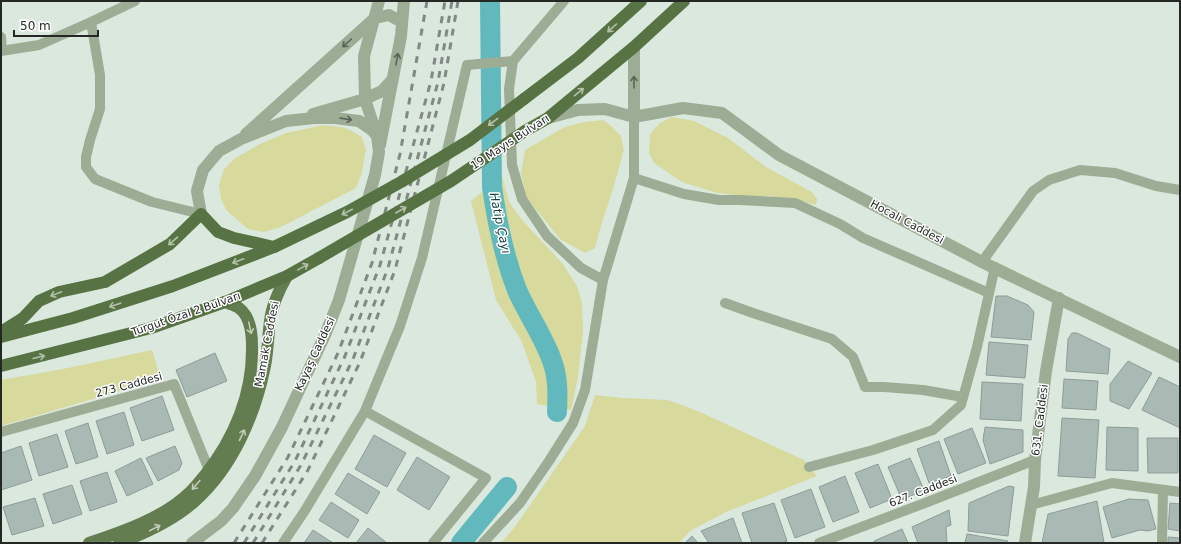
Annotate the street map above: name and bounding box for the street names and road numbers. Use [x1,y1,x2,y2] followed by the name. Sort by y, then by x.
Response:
[468,112,552,172] street label: 19 Mayıs Bulvarı
[868,197,946,247] street label: Hocalı Caddesi
[129,289,242,339] street label: Turgut Özal 2 Bulvarı
[252,300,282,388] street label: Mamak Caddesi
[292,315,338,393] street label: Kayaş Caddesi
[94,370,164,400] street label: 273 Caddesi
[1029,384,1051,456] street label: 631. Caddesi
[887,472,959,510] street label: 627. Caddesi

